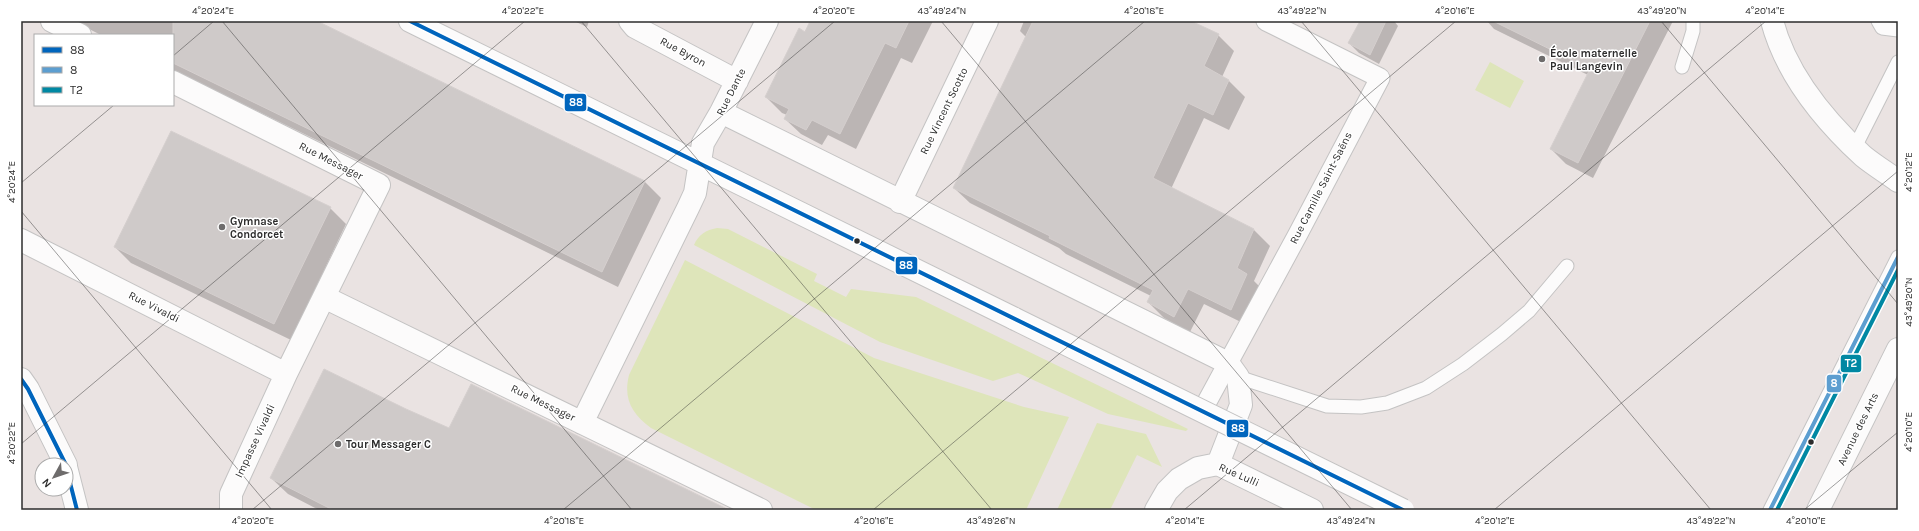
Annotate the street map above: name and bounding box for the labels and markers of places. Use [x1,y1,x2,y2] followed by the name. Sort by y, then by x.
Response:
[1550,45,1637,73] place label: École maternelle Paul Langevin
[1537,54,1547,64] marker: École maternelle Paul Langevin
[230,215,284,241] place label: Gymnase Condorcet
[217,222,227,232] marker: Gymnase Condorcet
[852,236,862,246] unlabelled marker
[1806,437,1816,447] unlabelled marker
[346,438,431,451] place label: Tour Messager C
[333,439,343,449] marker: Tour Messager C

